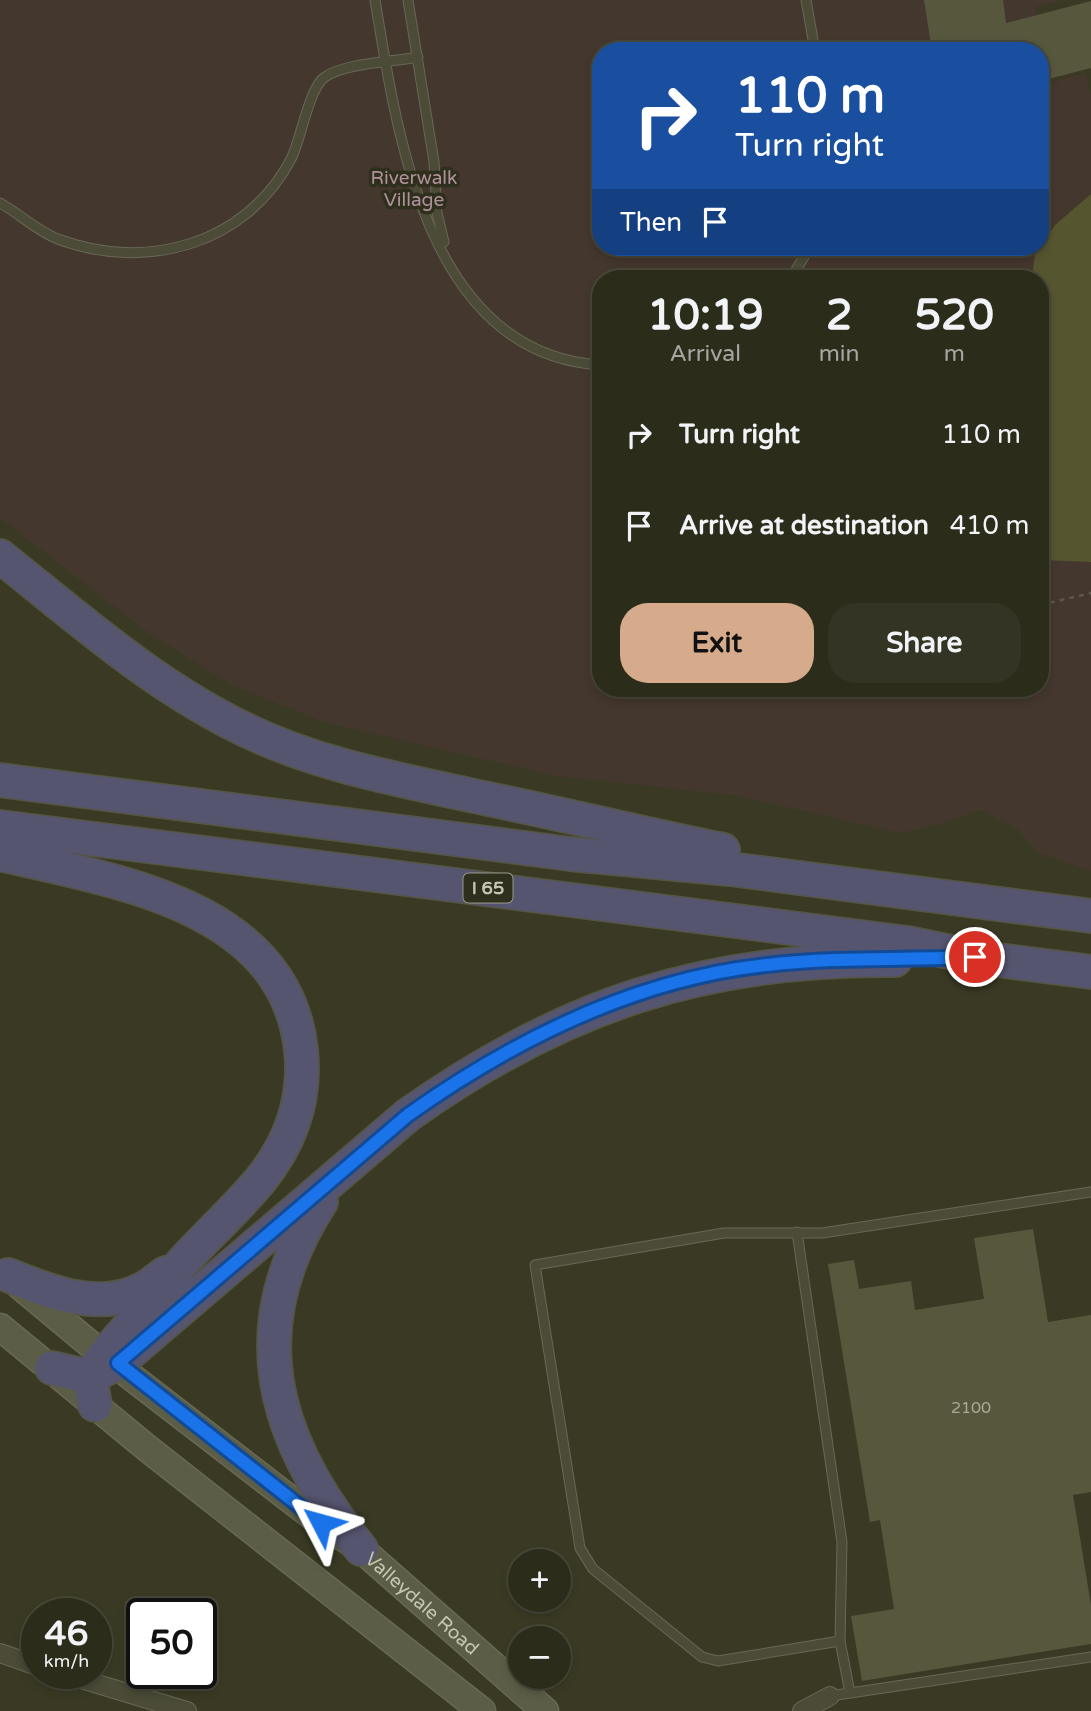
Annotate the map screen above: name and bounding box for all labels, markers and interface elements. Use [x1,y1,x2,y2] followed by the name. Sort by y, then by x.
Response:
[735,67,885,126] text: 110 m
[620,70,711,161] icon: right
[735,127,884,165] text: Turn right
[371,167,457,211] park label: Riverwalk Village
[696,203,734,241] icon: arrive
[620,207,682,238] text: Then
[647,290,764,341] text: 10:19
[826,290,852,341] text: 2
[915,290,994,341] text: 520
[670,340,741,368] text: Arrival
[819,340,860,368] text: min
[944,340,965,368] text: m
[620,416,658,454] icon: right
[679,419,800,450] text: Turn right
[941,419,1021,450] text: 110 m
[620,507,658,545] icon: arrive
[679,510,929,541] text: Arrive at destination
[950,510,1029,541] text: 410 m
[620,603,814,683] button: Exit
[828,603,1021,683] button: Share
[463,874,512,903] road number: I 65
[945,927,1005,987] pin
[956,938,994,976] icon: arrive
[951,1398,991,1418] house number: 2100
[284,1486,358,1560] position arrow
[360,1548,483,1660] street label: Valleydale Road
[508,1549,571,1689] map controls
[508,1549,571,1612] button: +
[126,1598,217,1689] speed limit sign: 50
[45,1613,88,1655] text: 46
[508,1626,571,1689] button: −
[44,1650,89,1672] text: km/h

